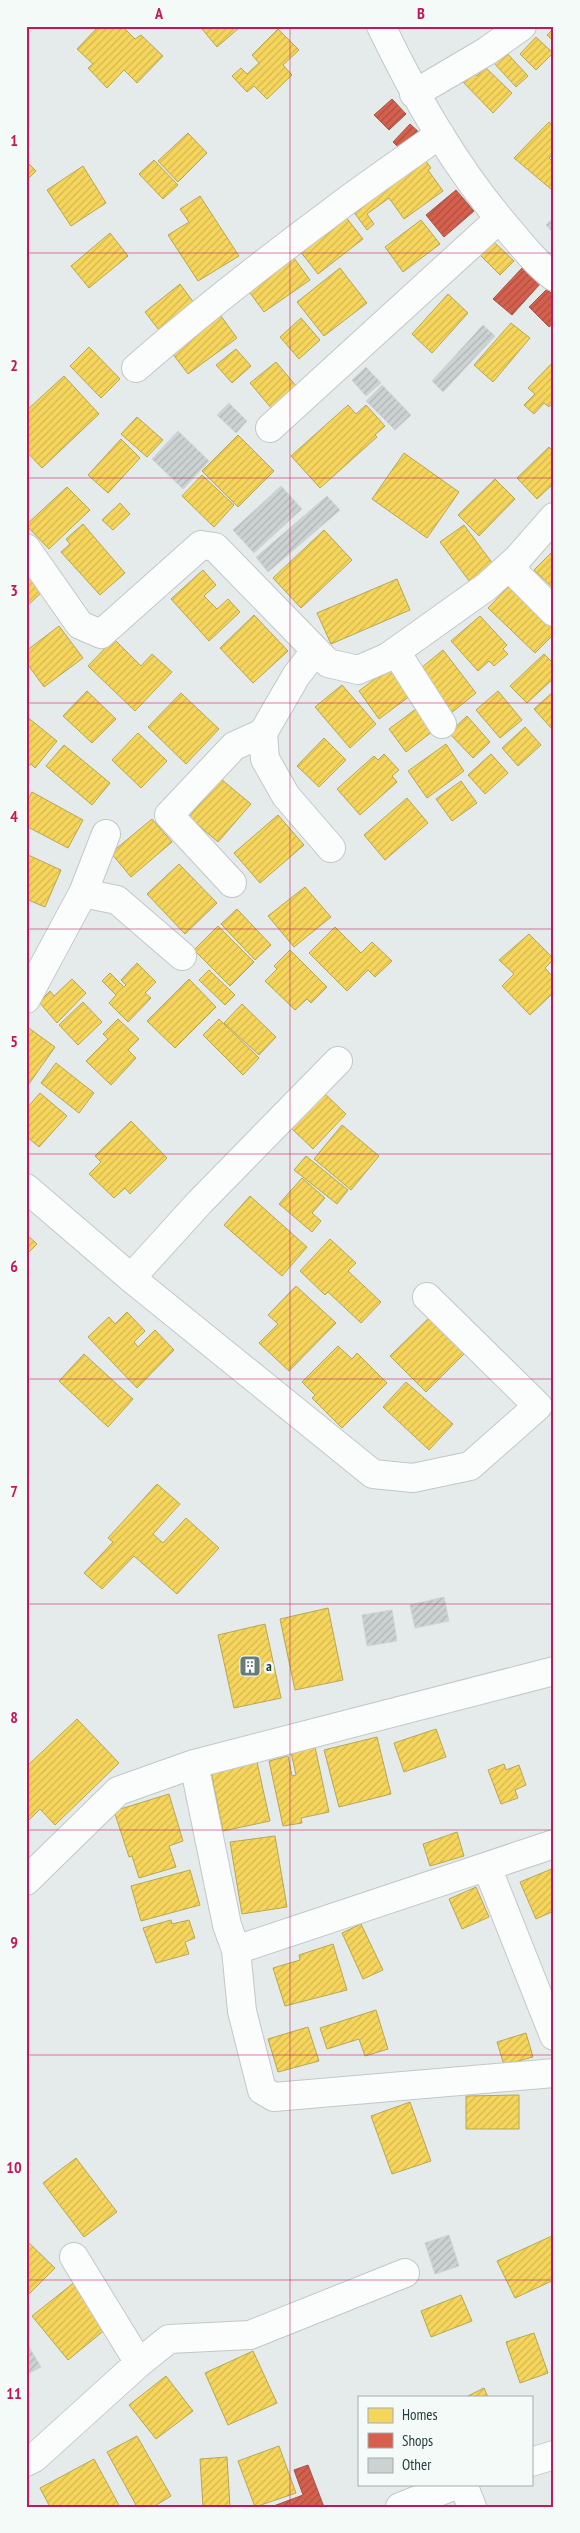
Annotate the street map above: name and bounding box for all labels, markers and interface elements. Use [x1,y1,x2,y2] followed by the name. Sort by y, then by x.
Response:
[154,3,164,23] text: A
[417,3,425,23] text: B
[10,130,18,150] text: 1
[10,355,18,375] text: 2
[10,580,18,600] text: 3
[10,806,18,826] text: 4
[10,1031,18,1051] text: 5
[10,1256,18,1276] text: 6
[10,1481,18,1501] text: 7
[238,1654,262,1678] building icon: a
[266,1657,272,1675] place label: a
[10,1707,18,1727] text: 8
[10,1932,18,1952] text: 9
[6,2157,22,2177] text: 10
[6,2383,22,2403] text: 11
[358,2396,532,2486] legend
[402,2405,438,2424] text: Homes
[402,2431,433,2450] text: Shops
[402,2455,432,2474] text: Other

